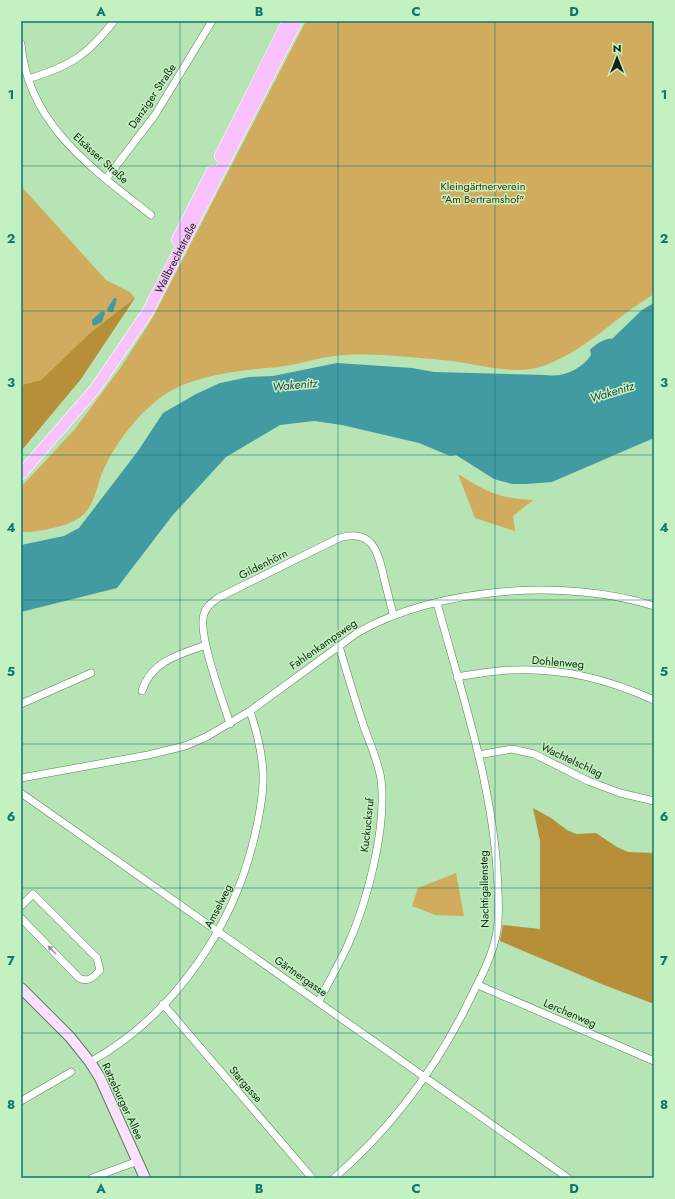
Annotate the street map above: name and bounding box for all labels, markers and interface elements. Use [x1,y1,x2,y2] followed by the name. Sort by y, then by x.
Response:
[95,2,106,21] text: A
[255,2,264,21] text: B
[411,2,421,21] text: C
[569,2,579,21] text: D
[597,38,637,78] north arrow
[613,40,621,56] text: N
[124,60,180,132] street label: Danziger Straße
[8,85,14,104] text: 1
[661,85,667,104] text: 1
[70,129,132,187] street label: Elsässer Straße
[441,178,525,207] park label: Kleingärtnerverein "Am Bertramshof"
[151,219,200,296] street label: Wallbrechtstraße
[7,229,15,248] text: 2
[660,229,668,248] text: 2
[7,373,15,392] text: 3
[660,373,668,392] text: 3
[272,374,319,396] water label: Wakenitz
[588,377,637,407] water label: Wakenitz
[6,518,16,537] text: 4
[659,518,669,537] text: 4
[236,545,290,583] street label: Gildenhörn
[286,615,360,673] street label: Fahlenkampsweg
[531,652,585,672] street label: Dohlenweg
[7,662,15,681] text: 5
[660,662,668,681] text: 5
[538,739,606,781] street label: Wachtelschlag
[356,796,378,853] street label: Kuckucksruf
[7,807,16,826] text: 6
[660,807,669,826] text: 6
[475,850,493,928] street label: Nachtigallensteg
[200,881,236,931] street label: Amselweg
[47,945,57,955] one-way arrow
[7,951,15,970] text: 7
[660,951,668,970] text: 7
[271,952,331,1000] street label: Gärtnergasse
[541,995,599,1031] street label: Lerchenweg
[98,1060,148,1142] street label: Ratzeburger Allee
[226,1062,267,1106] street label: Stargasse
[7,1095,15,1114] text: 8
[660,1095,668,1114] text: 8
[95,1179,106,1198] text: A
[255,1179,264,1198] text: B
[411,1179,421,1198] text: C
[569,1179,579,1198] text: D

